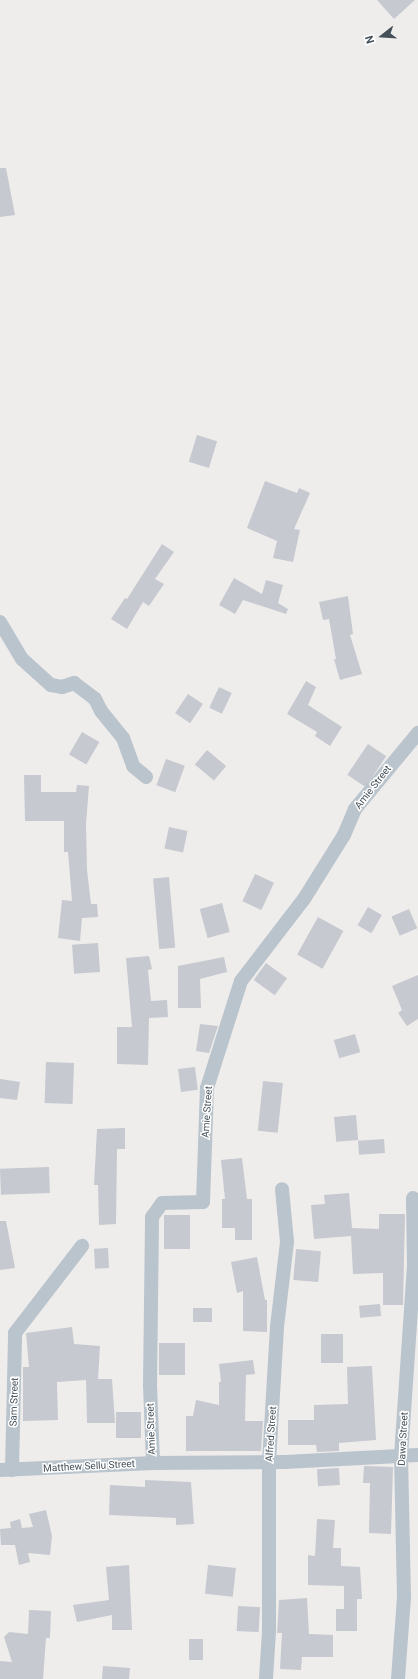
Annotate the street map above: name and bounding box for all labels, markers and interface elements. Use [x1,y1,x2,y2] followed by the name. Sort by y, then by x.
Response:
[362,16,402,56] north arrow
[363,34,377,45] text: N
[352,763,394,811] street label: Amie Street
[199,1086,215,1138] street label: Amie Street
[7,1377,21,1427] street label: Sam Street
[144,1403,158,1455] street label: Amie Street
[263,1406,279,1462] street label: Alfred Street
[396,1412,410,1466] street label: Dawa Street
[43,1458,135,1474] street label: Matthew Sellu Street

